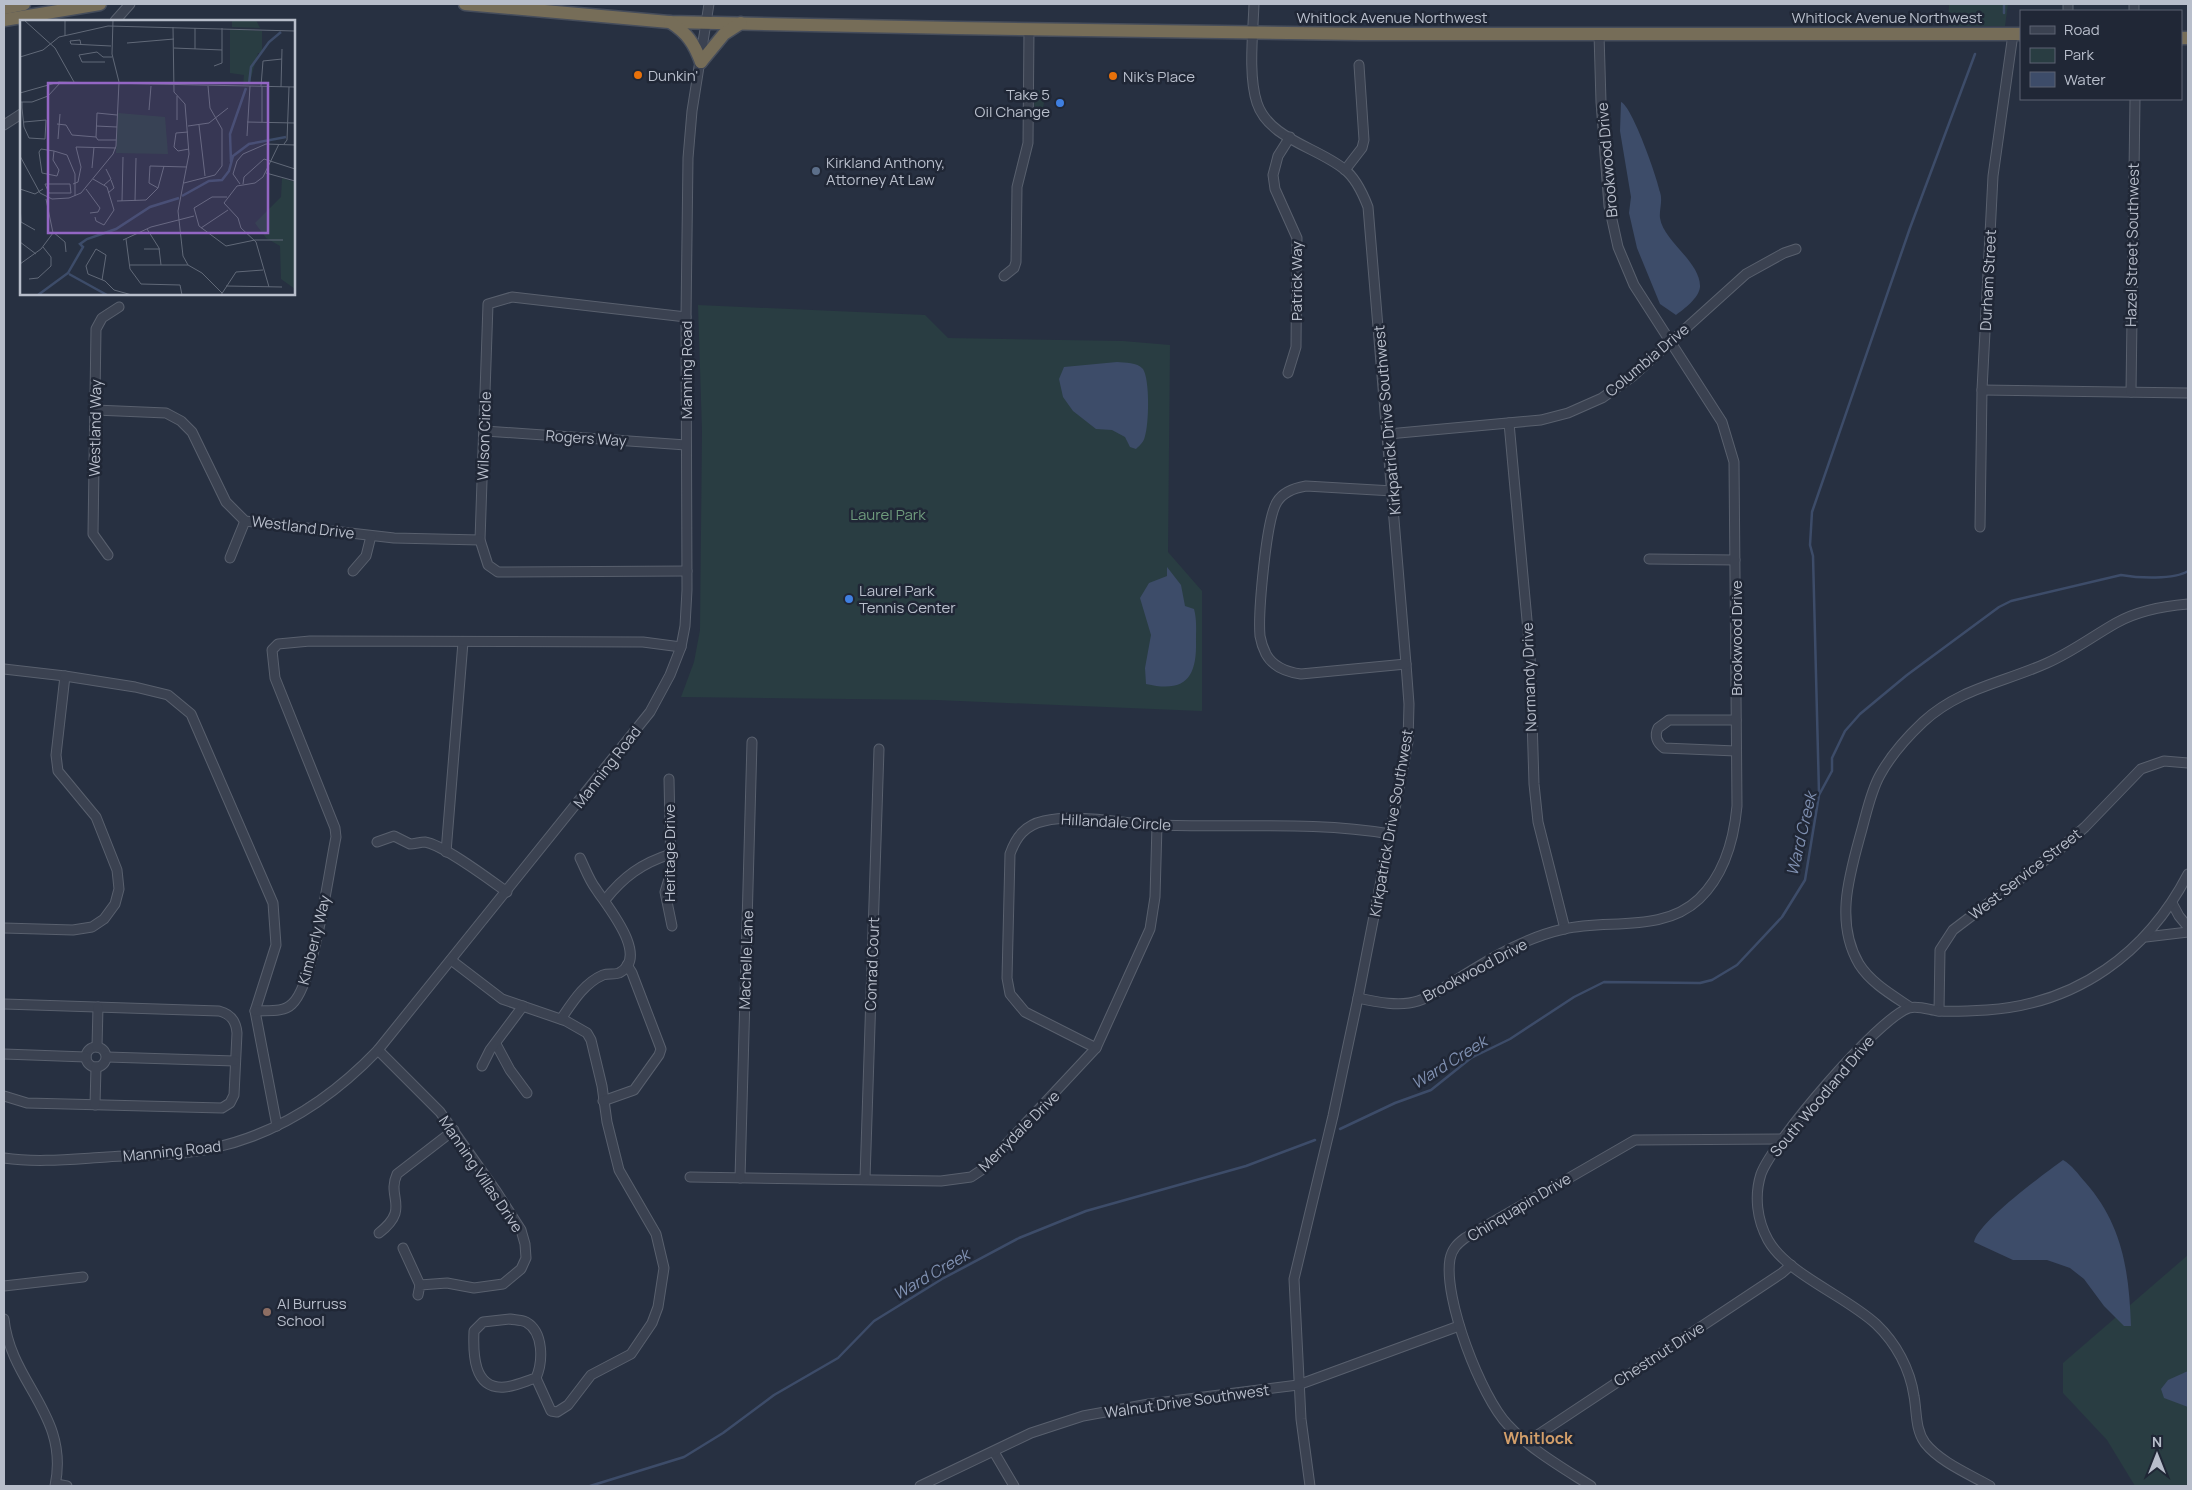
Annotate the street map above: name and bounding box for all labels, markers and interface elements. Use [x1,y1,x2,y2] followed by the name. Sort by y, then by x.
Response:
[1296,7,1488,28] street label: Whitlock Avenue Northwest
[1791,7,1983,28] street label: Whitlock Avenue Northwest
[2020,10,2182,100] legend
[2064,19,2100,40] text: Road
[20,20,295,295] inset map
[2064,44,2094,65] text: Park
[648,65,698,86] place label: Dunkin'
[1123,66,1195,87] place label: Nik's Place
[632,69,644,81] marker: Dunkin'
[2064,69,2106,90] text: Water
[1107,70,1119,82] marker: Nik's Place
[975,84,1050,122] place label: Take 5 Oil Change
[1054,97,1066,109] marker: Take 5 Oil Change
[1591,101,1622,218] street label: Brookwood Drive
[826,152,945,190] place label: Kirkland Anthony, Attorney At Law
[2120,163,2144,327] street label: Hazel Street Southwest
[810,165,822,177] marker: Kirkland Anthony, Attorney At Law
[1975,229,2001,331] street label: Durham Street
[1286,241,1307,321] street label: Patrick Way
[1601,319,1694,401] street label: Columbia Drive
[676,321,697,419] street label: Manning Road
[1368,324,1406,516] street label: Kirkpatrick Drive Southwest
[84,379,106,477] street label: Westland Way
[472,391,496,481] street label: Wilson Circle
[545,425,627,451] street label: Rogers Way
[850,504,926,525] park label: Laurel Park
[250,510,356,544] street label: Westland Drive
[859,580,956,618] place label: Laurel Park Tennis Center
[1726,580,1747,696] street label: Brookwood Drive
[843,593,855,605] marker: Laurel Park Tennis Center
[1517,622,1541,732] street label: Normandy Drive
[568,722,646,812] street label: Manning Road
[1364,728,1418,918] street label: Kirkpatrick Drive Southwest
[1781,788,1822,878] water label: Ward Creek
[659,804,680,902] street label: Heritage Drive
[1060,809,1172,835] street label: Hillandale Circle
[1964,823,2086,925] street label: West Service Street
[293,893,335,987] street label: Kimberly Way
[734,910,758,1010] street label: Machelle Lane
[860,917,884,1011] street label: Conrad Court
[1419,933,1531,1006] street label: Brookwood Drive
[1407,1029,1493,1094] water label: Ward Creek
[1765,1031,1879,1161] street label: South Woodland Drive
[974,1085,1065,1176] street label: Merrydale Drive
[434,1112,528,1237] street label: Manning Villas Drive
[122,1135,222,1167] street label: Manning Road
[1463,1168,1575,1246] street label: Chinquapin Drive
[889,1242,975,1305] water label: Ward Creek
[277,1293,347,1331] place label: Al Burruss School
[261,1306,273,1318] marker: Al Burruss School
[1610,1317,1709,1391] street label: Chestnut Drive
[1103,1379,1271,1423] street label: Walnut Drive Southwest
[1503,1427,1573,1449] district label: Whitlock
[2132,1430,2182,1480] north arrow
[2152,1432,2162,1451] text: N

